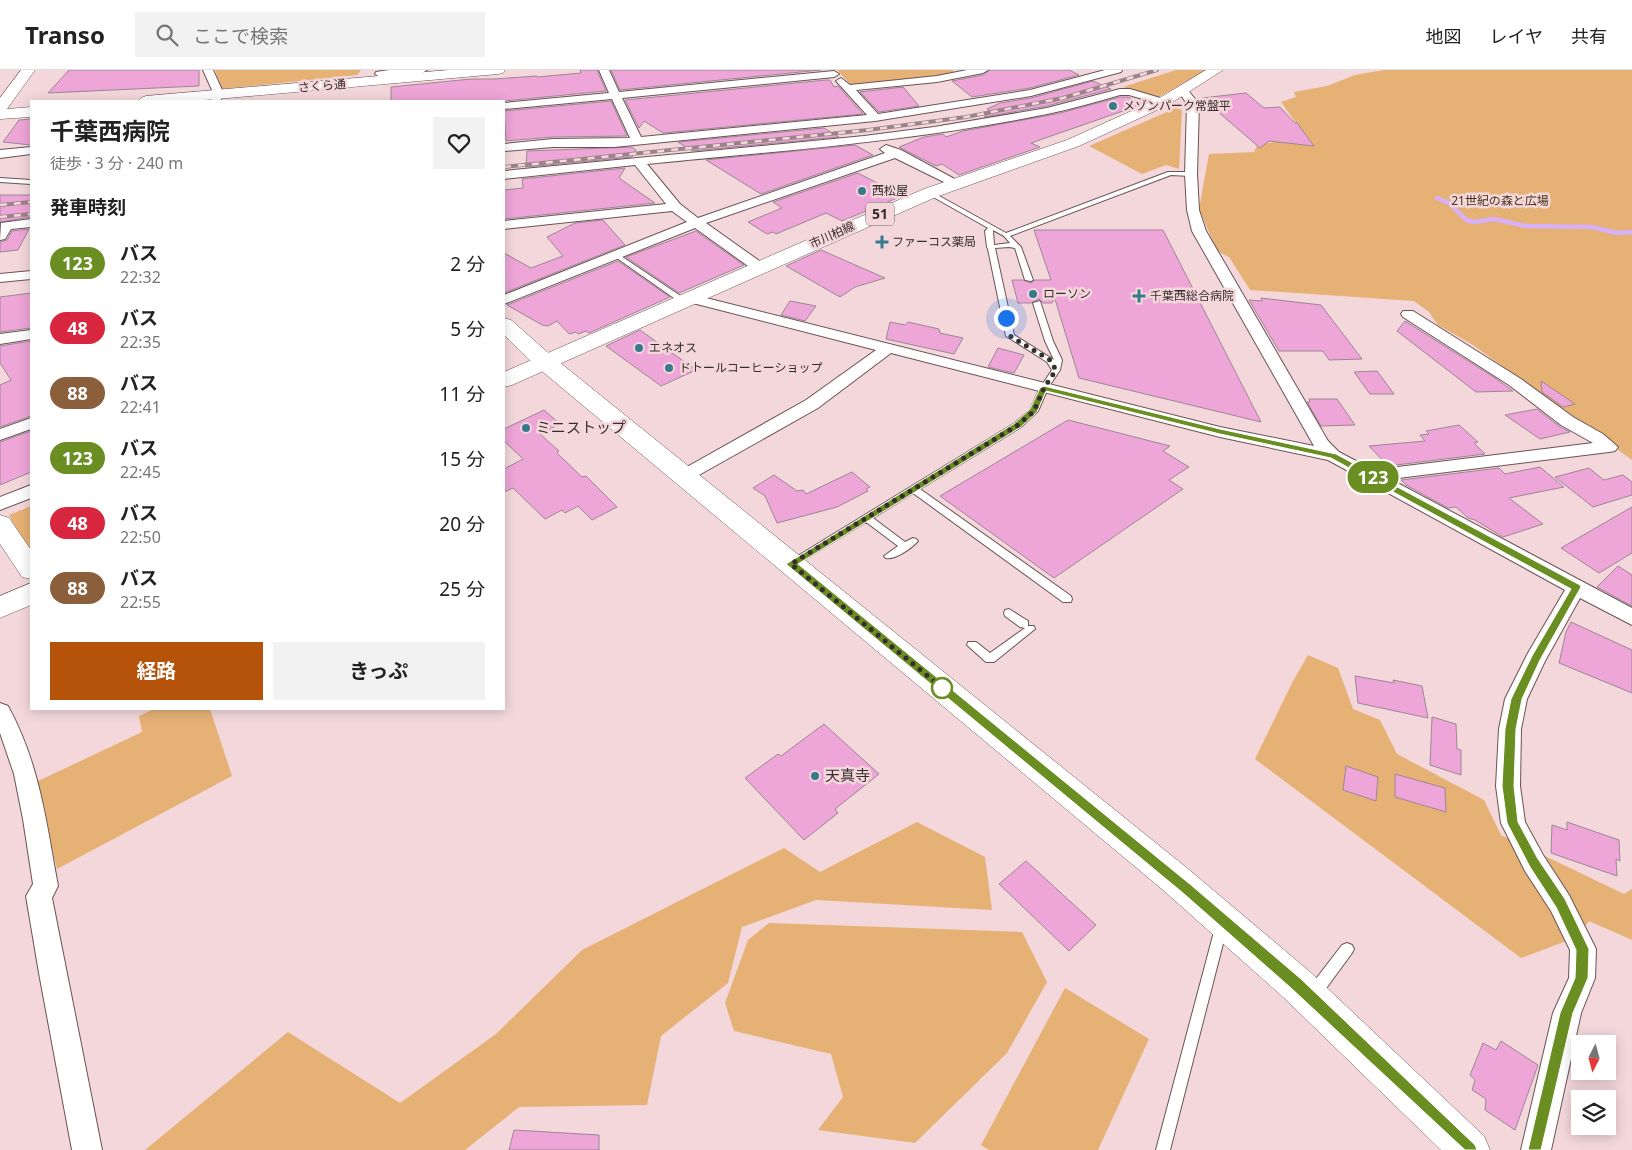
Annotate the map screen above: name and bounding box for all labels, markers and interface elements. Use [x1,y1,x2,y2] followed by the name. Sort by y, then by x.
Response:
[135,12,485,57] search box
[25,18,105,51] text: Transo
[153,21,181,49] icon: search
[193,23,288,49] text: ここで検索
[1426,24,1462,48] text: 地図
[1490,24,1543,48] text: レイヤ
[1571,24,1607,48] text: 共有
[297,75,347,96] street label: さくら通
[1123,97,1231,114] place label: メゾンパーク常盤平
[1107,100,1119,112] marker: メゾンパーク常盤平
[50,114,170,147] text: 千葉西病院
[433,117,485,169] button: heart
[50,152,183,174] text: 徒歩 · 3 分 · 240 m
[872,182,908,199] place label: 西松屋
[856,185,868,197] marker: 西松屋
[1451,192,1549,209] park label: 21世紀の森と広場
[50,194,126,220] text: 発車時刻
[866,202,894,226] road number: 51
[806,217,857,252] street label: 市川柏線
[892,233,976,250] place label: ファーコス薬局
[876,236,888,248] marker: ファーコス薬局
[120,240,158,266] text: バス
[62,251,93,275] text: 123
[450,251,485,277] text: 2 分
[120,266,161,288] text: 22:32
[1043,285,1091,302] place label: ローソン
[1150,287,1234,304] place label: 千葉西総合病院
[1027,288,1039,300] marker: ローソン
[1132,289,1146,303] marker: 千葉西総合病院
[120,305,158,331] text: バス
[994,306,1019,331] your location
[67,316,88,340] text: 48
[450,316,485,342] text: 5 分
[120,331,161,353] text: 22:35
[649,339,697,356] place label: エネオス
[633,342,645,354] marker: エネオス
[679,359,823,376] place label: ドトールコーヒーショップ
[663,362,675,374] marker: ドトールコーヒーショップ
[120,370,158,396] text: バス
[67,381,88,405] text: 88
[439,381,485,407] text: 11 分
[120,396,161,418] text: 22:41
[536,417,626,437] place label: ミニストップ
[520,422,532,434] marker: ミニストップ
[120,435,158,461] text: バス
[62,446,93,470] text: 123
[439,446,485,472] text: 15 分
[120,461,161,483] text: 22:45
[1344,461,1402,493] line badge: 123
[1358,465,1388,489] text: 123
[120,500,158,526] text: バス
[67,511,88,535] text: 48
[439,511,485,537] text: 20 分
[120,526,161,548] text: 22:50
[120,565,158,591] text: バス
[67,576,88,600] text: 88
[439,576,485,602] text: 25 分
[120,591,161,613] text: 22:55
[50,642,263,700] button: 経路
[273,642,485,700] button: きっぷ
[931,677,953,699] unlabelled marker
[825,765,870,785] place label: 天真寺
[809,770,821,782] marker: 天真寺
[1571,1035,1616,1080] north arrow
[1571,1035,1616,1135] map controls
[1571,1090,1616,1135] button: layers

